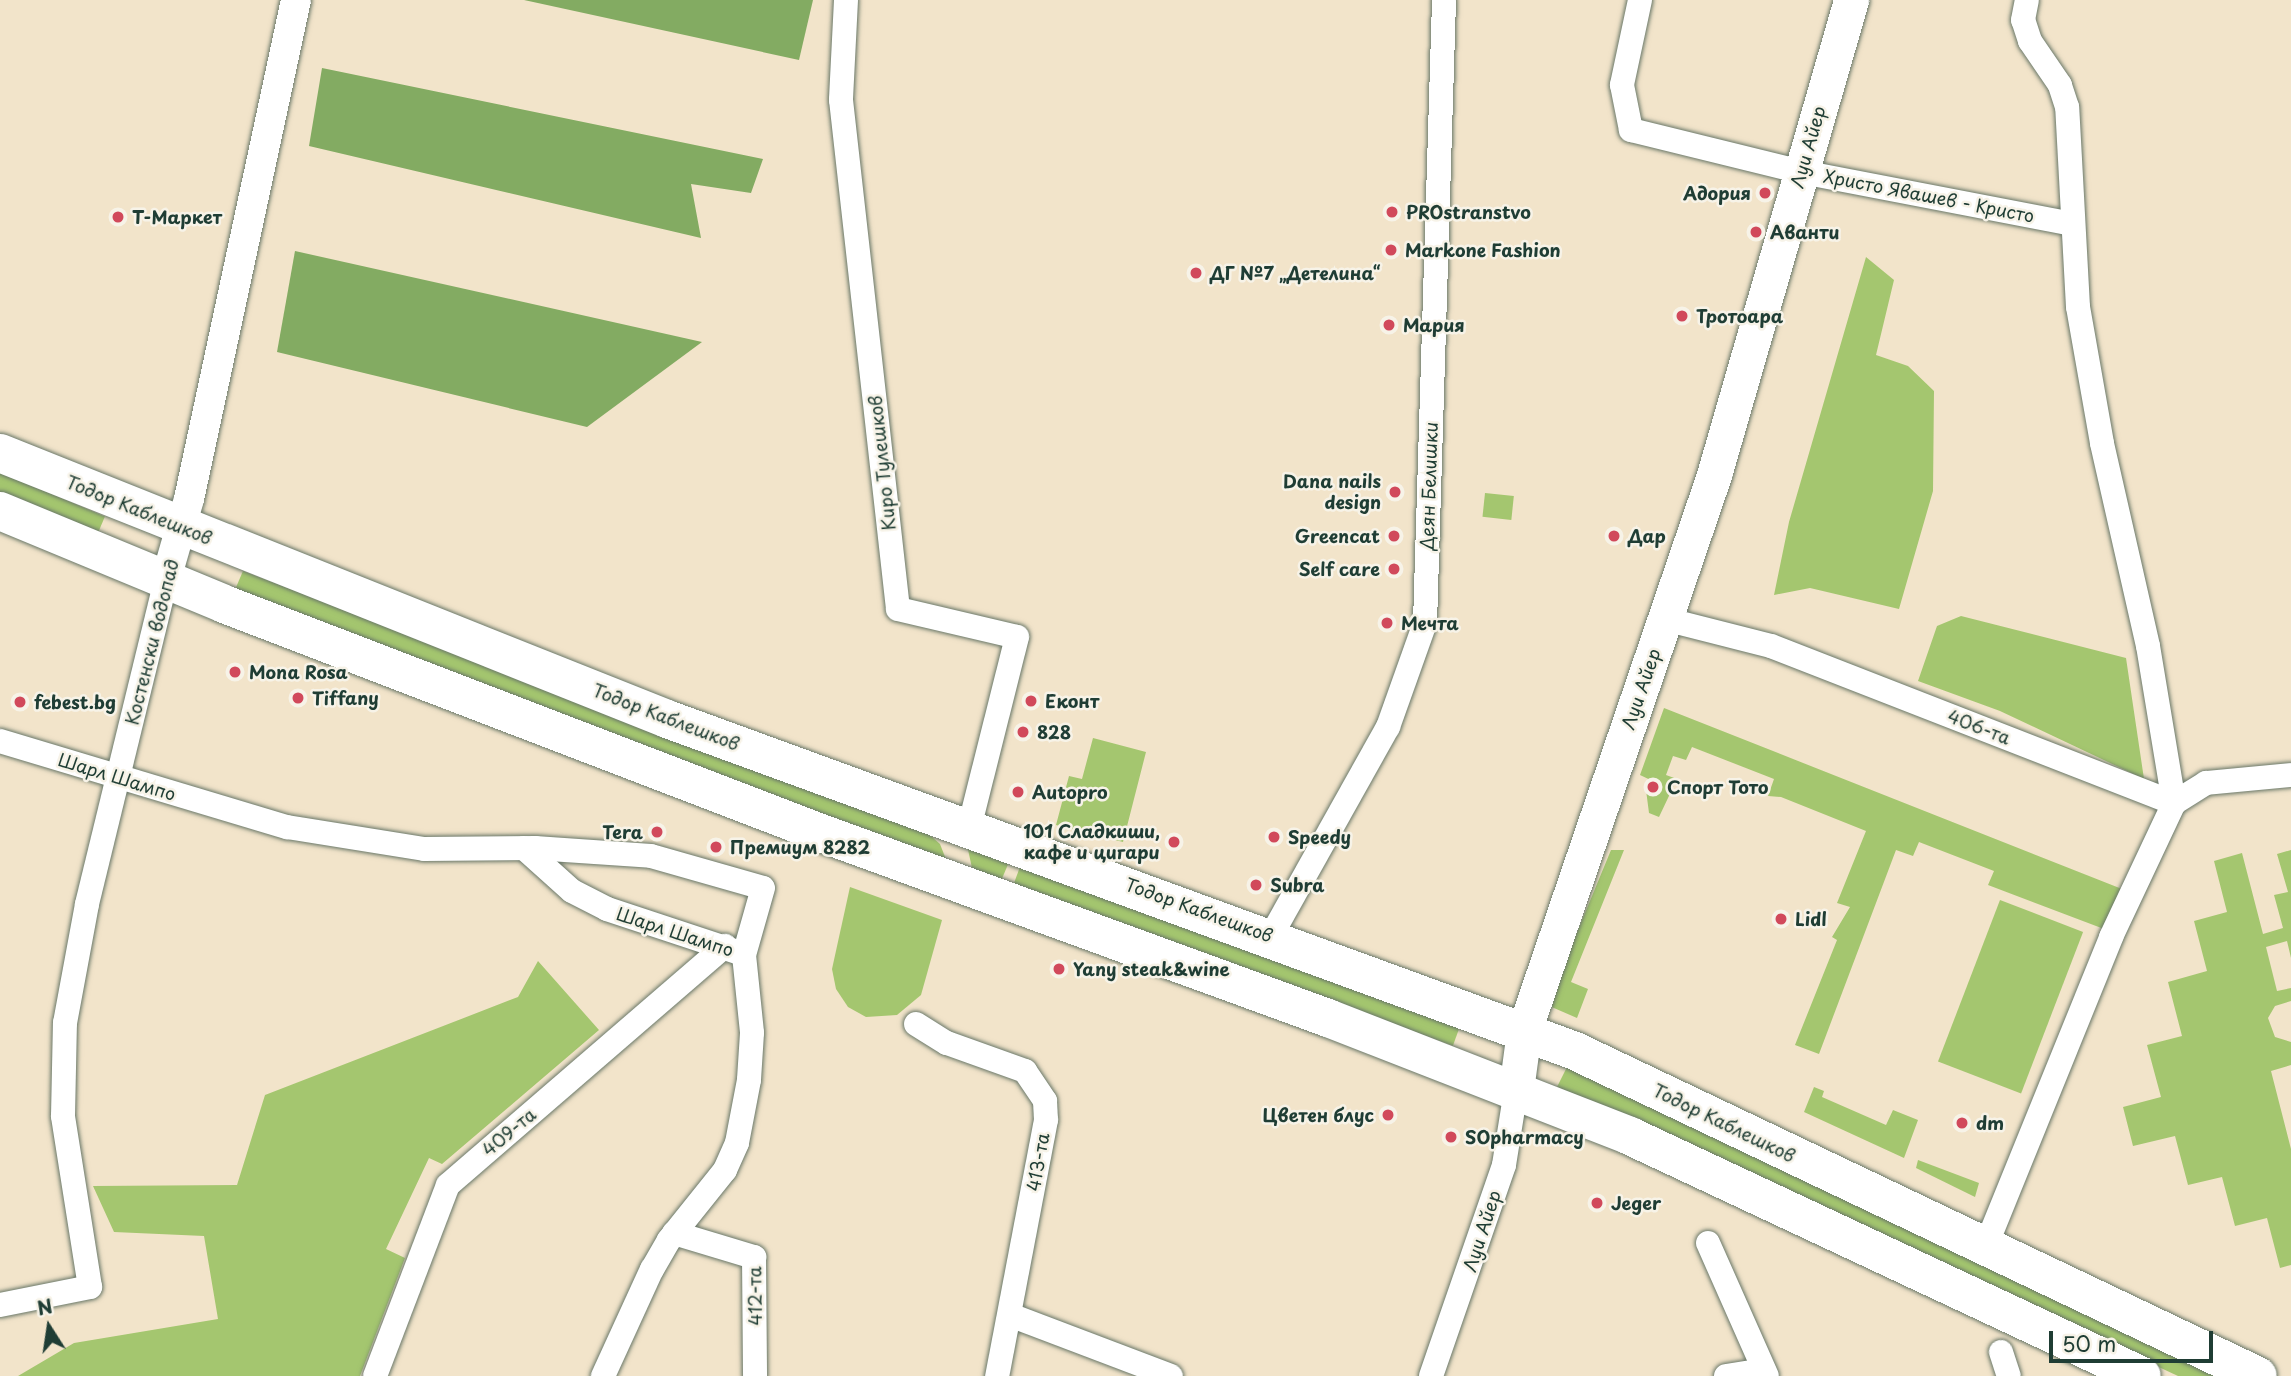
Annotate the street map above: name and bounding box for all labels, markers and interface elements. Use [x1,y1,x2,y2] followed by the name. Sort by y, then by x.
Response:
[1786,103,1830,191] street label: Луи Айер
[1821,165,2037,227] street label: Христо Явашев - Кристо
[1683,182,1751,204] place label: Адория
[1757,185,1773,201] marker: Адория
[1406,201,1531,223] place label: PROstranstvo
[1384,204,1400,220] marker: PROstranstvo
[132,206,222,228] place label: Т-Маркет
[110,209,126,225] marker: Т-Маркет
[1770,221,1839,243] place label: Аванти
[1748,224,1764,240] marker: Аванти
[1405,239,1562,261] place label: Markone Fashion
[1383,242,1399,258] marker: Markone Fashion
[1210,262,1381,284] place label: ДГ №7 „Детелина“
[1188,265,1204,281] marker: ДГ №7 „Детелина“
[1696,305,1783,327] place label: Тротоара
[1674,308,1690,324] marker: Тротоара
[1403,314,1465,336] place label: Мария
[1381,317,1397,333] marker: Мария
[864,394,900,532] street label: Киро Тулешков
[1416,422,1442,550] street label: Деян Белишки
[62,471,216,549] street label: Тодор Каблешков
[1282,471,1381,514] place label: Dana nails design
[1387,484,1403,500] marker: Dana nails design
[1295,525,1380,547] place label: Greencat
[1628,525,1666,547] place label: Дар
[1386,528,1402,544] marker: Greencat
[1606,528,1622,544] marker: Дар
[121,556,183,728] street label: Костенски водопад
[1298,558,1380,580] place label: Self care
[1386,561,1402,577] marker: Self care
[1401,612,1459,634] place label: Мечта
[1379,615,1395,631] marker: Мечта
[1617,645,1665,733] street label: Луи Айер
[249,661,348,683] place label: Mona Rosa
[227,664,243,680] marker: Mona Rosa
[589,679,743,755] street label: Тодор Каблешков
[312,687,379,709] place label: Tiffany
[290,690,306,706] marker: Tiffany
[1045,690,1099,712] place label: Еконт
[34,691,116,713] place label: febest.bg
[1023,693,1039,709] marker: Еконт
[12,694,28,710] marker: febest.bg
[1945,705,2013,749] street label: 406-та
[1037,721,1071,743] place label: 828
[1015,724,1031,740] marker: 828
[55,749,179,805] street label: Шарл Шампо
[1667,776,1769,798] place label: Спорт Тото
[1645,779,1661,795] marker: Спорт Тото
[1032,781,1108,803] place label: Autopro
[1010,784,1026,800] marker: Autopro
[602,821,643,843] place label: Tera
[1022,821,1160,864] place label: 101 Сладкиши, кафе и цигари
[649,824,665,840] marker: Tera
[1288,826,1351,848] place label: Speedy
[1266,829,1282,845] marker: Speedy
[1166,834,1182,850] marker: 101 Сладкиши, кафе и цигари
[730,836,870,858] place label: Премиум 8282
[708,839,724,855] marker: Премиум 8282
[1122,873,1276,947] street label: Тодор Каблешков
[1270,874,1325,896] place label: Subra
[1248,877,1264,893] marker: Subra
[614,903,736,961] street label: Шарл Шампо
[1795,908,1827,930] place label: Lidl
[1773,911,1789,927] marker: Lidl
[1073,958,1230,980] place label: Yany steak&wine
[1051,961,1067,977] marker: Yany steak&wine
[1649,1079,1799,1167] street label: Тодор Каблешков
[478,1103,540,1161] street label: 409-та
[1261,1104,1374,1126] place label: Цветен блус
[1380,1107,1396,1123] marker: Цветен блус
[1976,1112,2004,1134] place label: dm
[1954,1115,1970,1131] marker: dm
[1465,1126,1584,1148] place label: SOpharmacy
[1443,1129,1459,1145] marker: SOpharmacy
[1022,1131,1054,1193] street label: 413-та
[1459,1187,1505,1275] street label: Луи Айер
[1611,1192,1661,1214] place label: Jeger
[1589,1195,1605,1211] marker: Jeger
[744,1266,766,1326] street label: 412-та
[34,1291,55,1322] text: N
[14,1292,84,1362] north arrow
[2053,1316,2218,1360] scale bar
[2062,1327,2116,1359] text: 50 m

